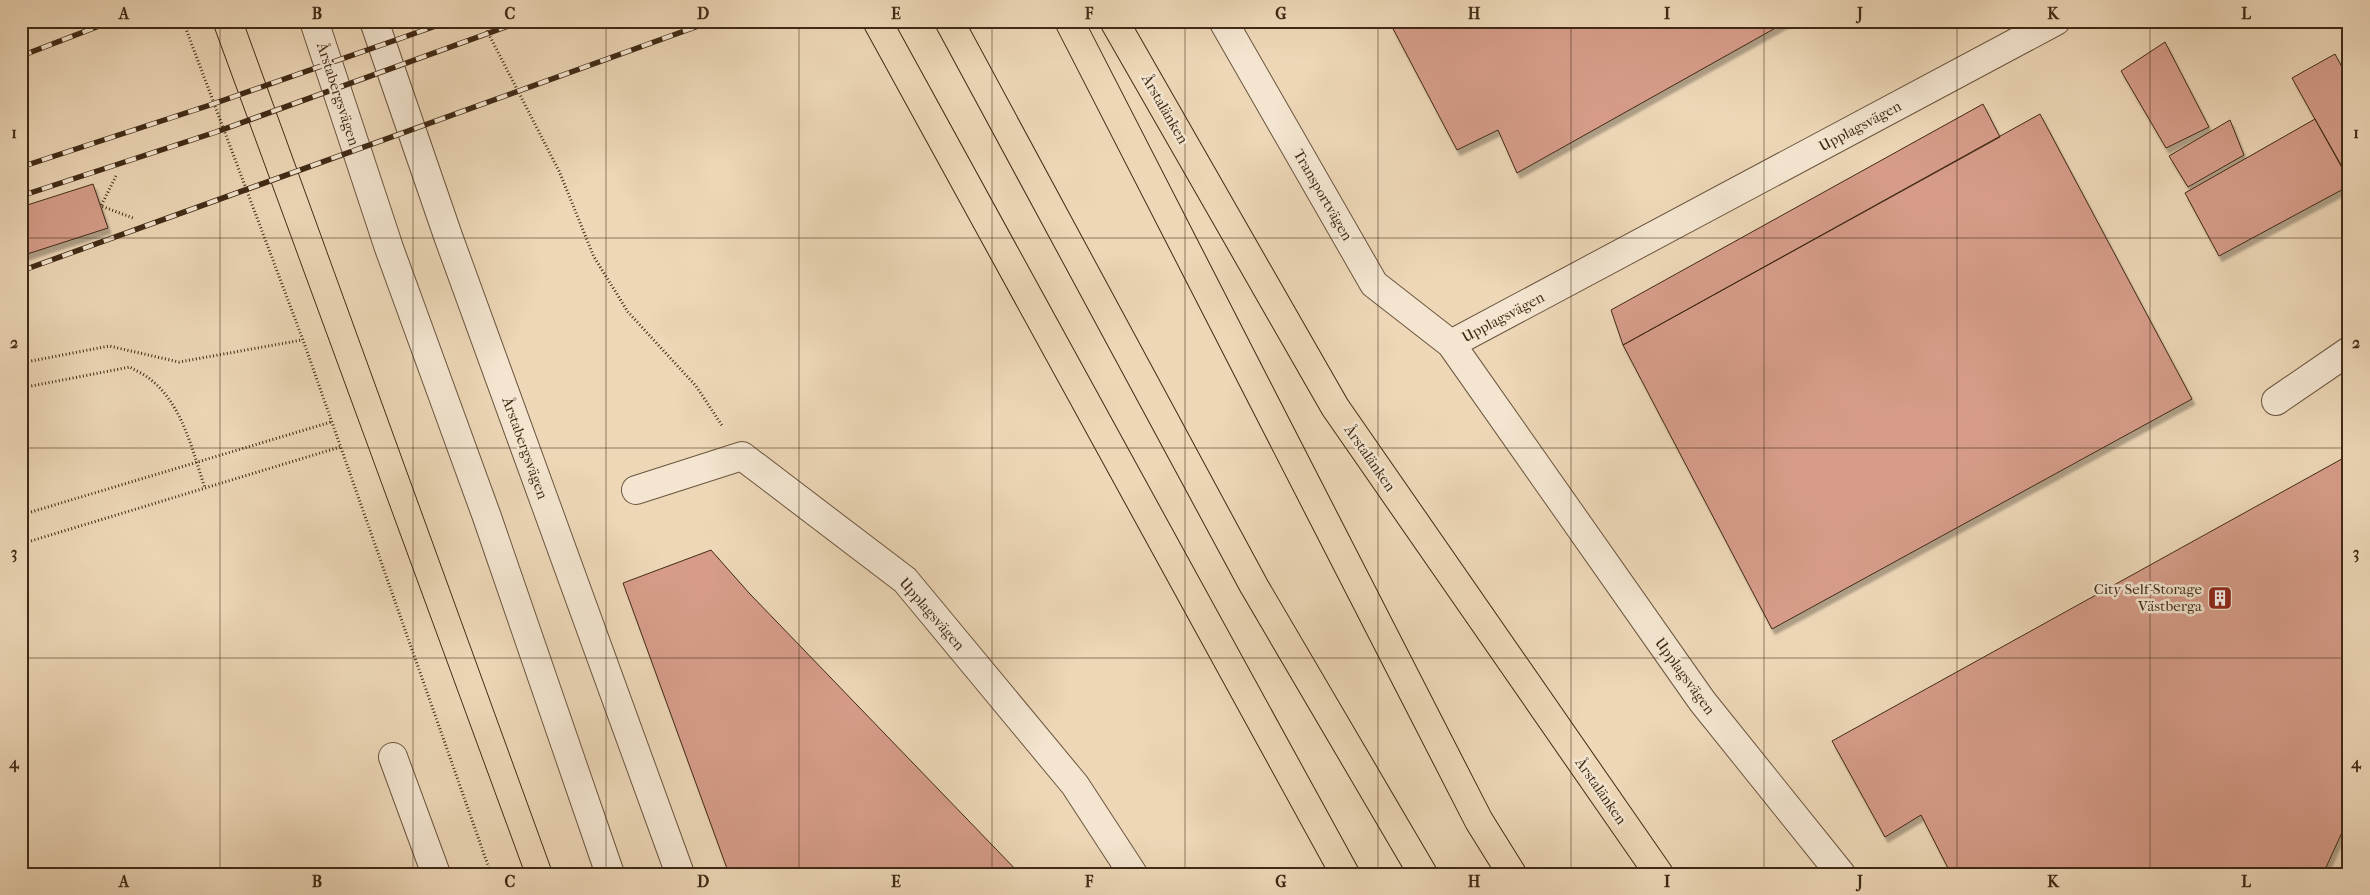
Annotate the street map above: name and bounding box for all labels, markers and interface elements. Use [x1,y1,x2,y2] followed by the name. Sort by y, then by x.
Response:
[118,4,130,23] text: A
[312,4,322,23] text: B
[505,4,516,23] text: C
[697,4,709,23] text: D
[891,4,901,23] text: E
[1084,4,1094,23] text: F
[1275,4,1287,23] text: G
[1468,4,1481,23] text: H
[1664,4,1671,23] text: I
[1855,4,1863,24] text: J
[2047,4,2060,23] text: K
[2241,4,2251,23] text: L
[313,39,363,148] street label: Årstabergsvägen
[1137,70,1192,147] street label: Årstalänken
[1816,97,1905,155] street label: Upplagsvägen
[11,123,17,142] text: 1
[2353,123,2359,142] text: 1
[1290,146,1357,244] street label: Transportvägen
[1459,288,1548,346] street label: Upplagsvägen
[10,333,18,352] text: 2
[2352,333,2360,352] text: 2
[498,393,552,502] street label: Årstabergsvägen
[1340,420,1400,495] street label: Årstalänken
[11,543,17,563] text: 3
[2353,543,2359,563] text: 3
[895,574,969,654] street label: Upplagsvägen
[2094,580,2203,615] place label: City Self-Storage Västberga
[2207,585,2233,611] building icon: City Self-Storage Västberga
[1651,634,1719,718] street label: Upplagsvägen
[8,753,20,773] text: 4
[1571,753,1631,828] street label: Årstalänken
[2350,753,2362,773] text: 4
[118,872,130,891] text: A
[312,872,322,891] text: B
[505,872,516,891] text: C
[697,872,709,891] text: D
[891,872,901,891] text: E
[1084,872,1094,891] text: F
[1275,872,1287,891] text: G
[1468,872,1481,891] text: H
[1664,872,1671,891] text: I
[1855,872,1863,892] text: J
[2047,872,2060,891] text: K
[2241,872,2251,891] text: L

